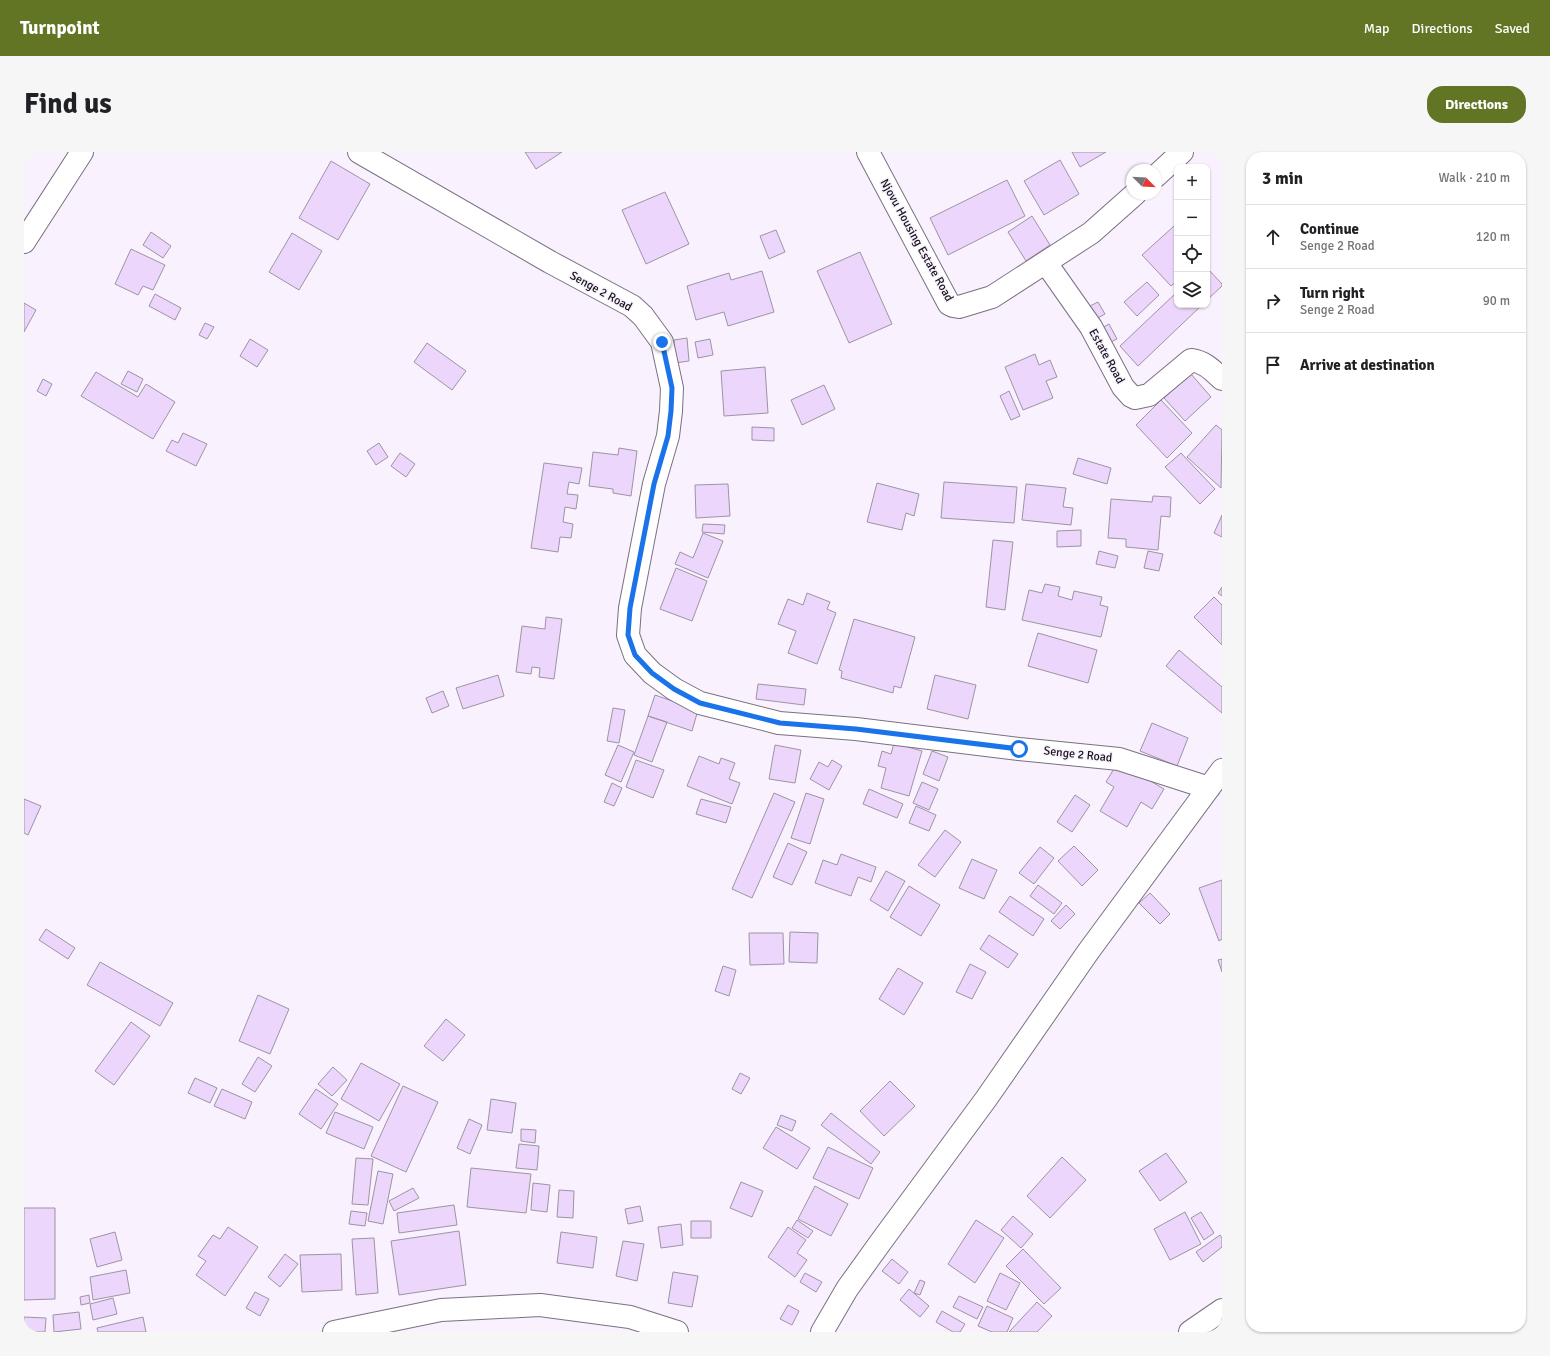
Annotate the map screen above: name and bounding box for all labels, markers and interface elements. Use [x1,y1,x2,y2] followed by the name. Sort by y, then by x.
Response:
[20,16,100,40] text: Turnpoint
[1364,20,1390,37] text: Map
[1412,20,1473,37] text: Directions
[1495,20,1530,37] text: Saved
[1427,86,1526,123] button: Directions
[24,87,112,121] text: Find us
[1126,164,1162,200] north arrow
[1174,164,1210,308] map controls
[1174,164,1210,200] button: +
[1262,168,1303,189] text: 3 min
[1439,170,1510,186] text: Walk · 210 m
[877,176,957,304] street label: Njovu Housing Estate Road
[1174,200,1210,236] button: −
[1300,220,1359,238] text: Continue
[1262,226,1284,248] icon: ahead
[1476,229,1510,245] text: 120 m
[1174,236,1210,272] button: locate
[1300,238,1375,254] text: Senge 2 Road
[567,268,635,315] street label: Senge 2 Road
[1174,272,1210,308] button: layers
[1300,284,1365,302] text: Turn right
[1262,290,1284,312] icon: right
[1483,293,1510,309] text: 90 m
[1300,302,1375,318] text: Senge 2 Road
[1085,326,1128,386] street label: Estate Road
[653,333,671,351] route end
[1262,354,1284,376] icon: arrive
[1300,356,1435,374] text: Arrive at destination
[1010,740,1028,758] route start
[1043,743,1113,766] street label: Senge 2 Road

